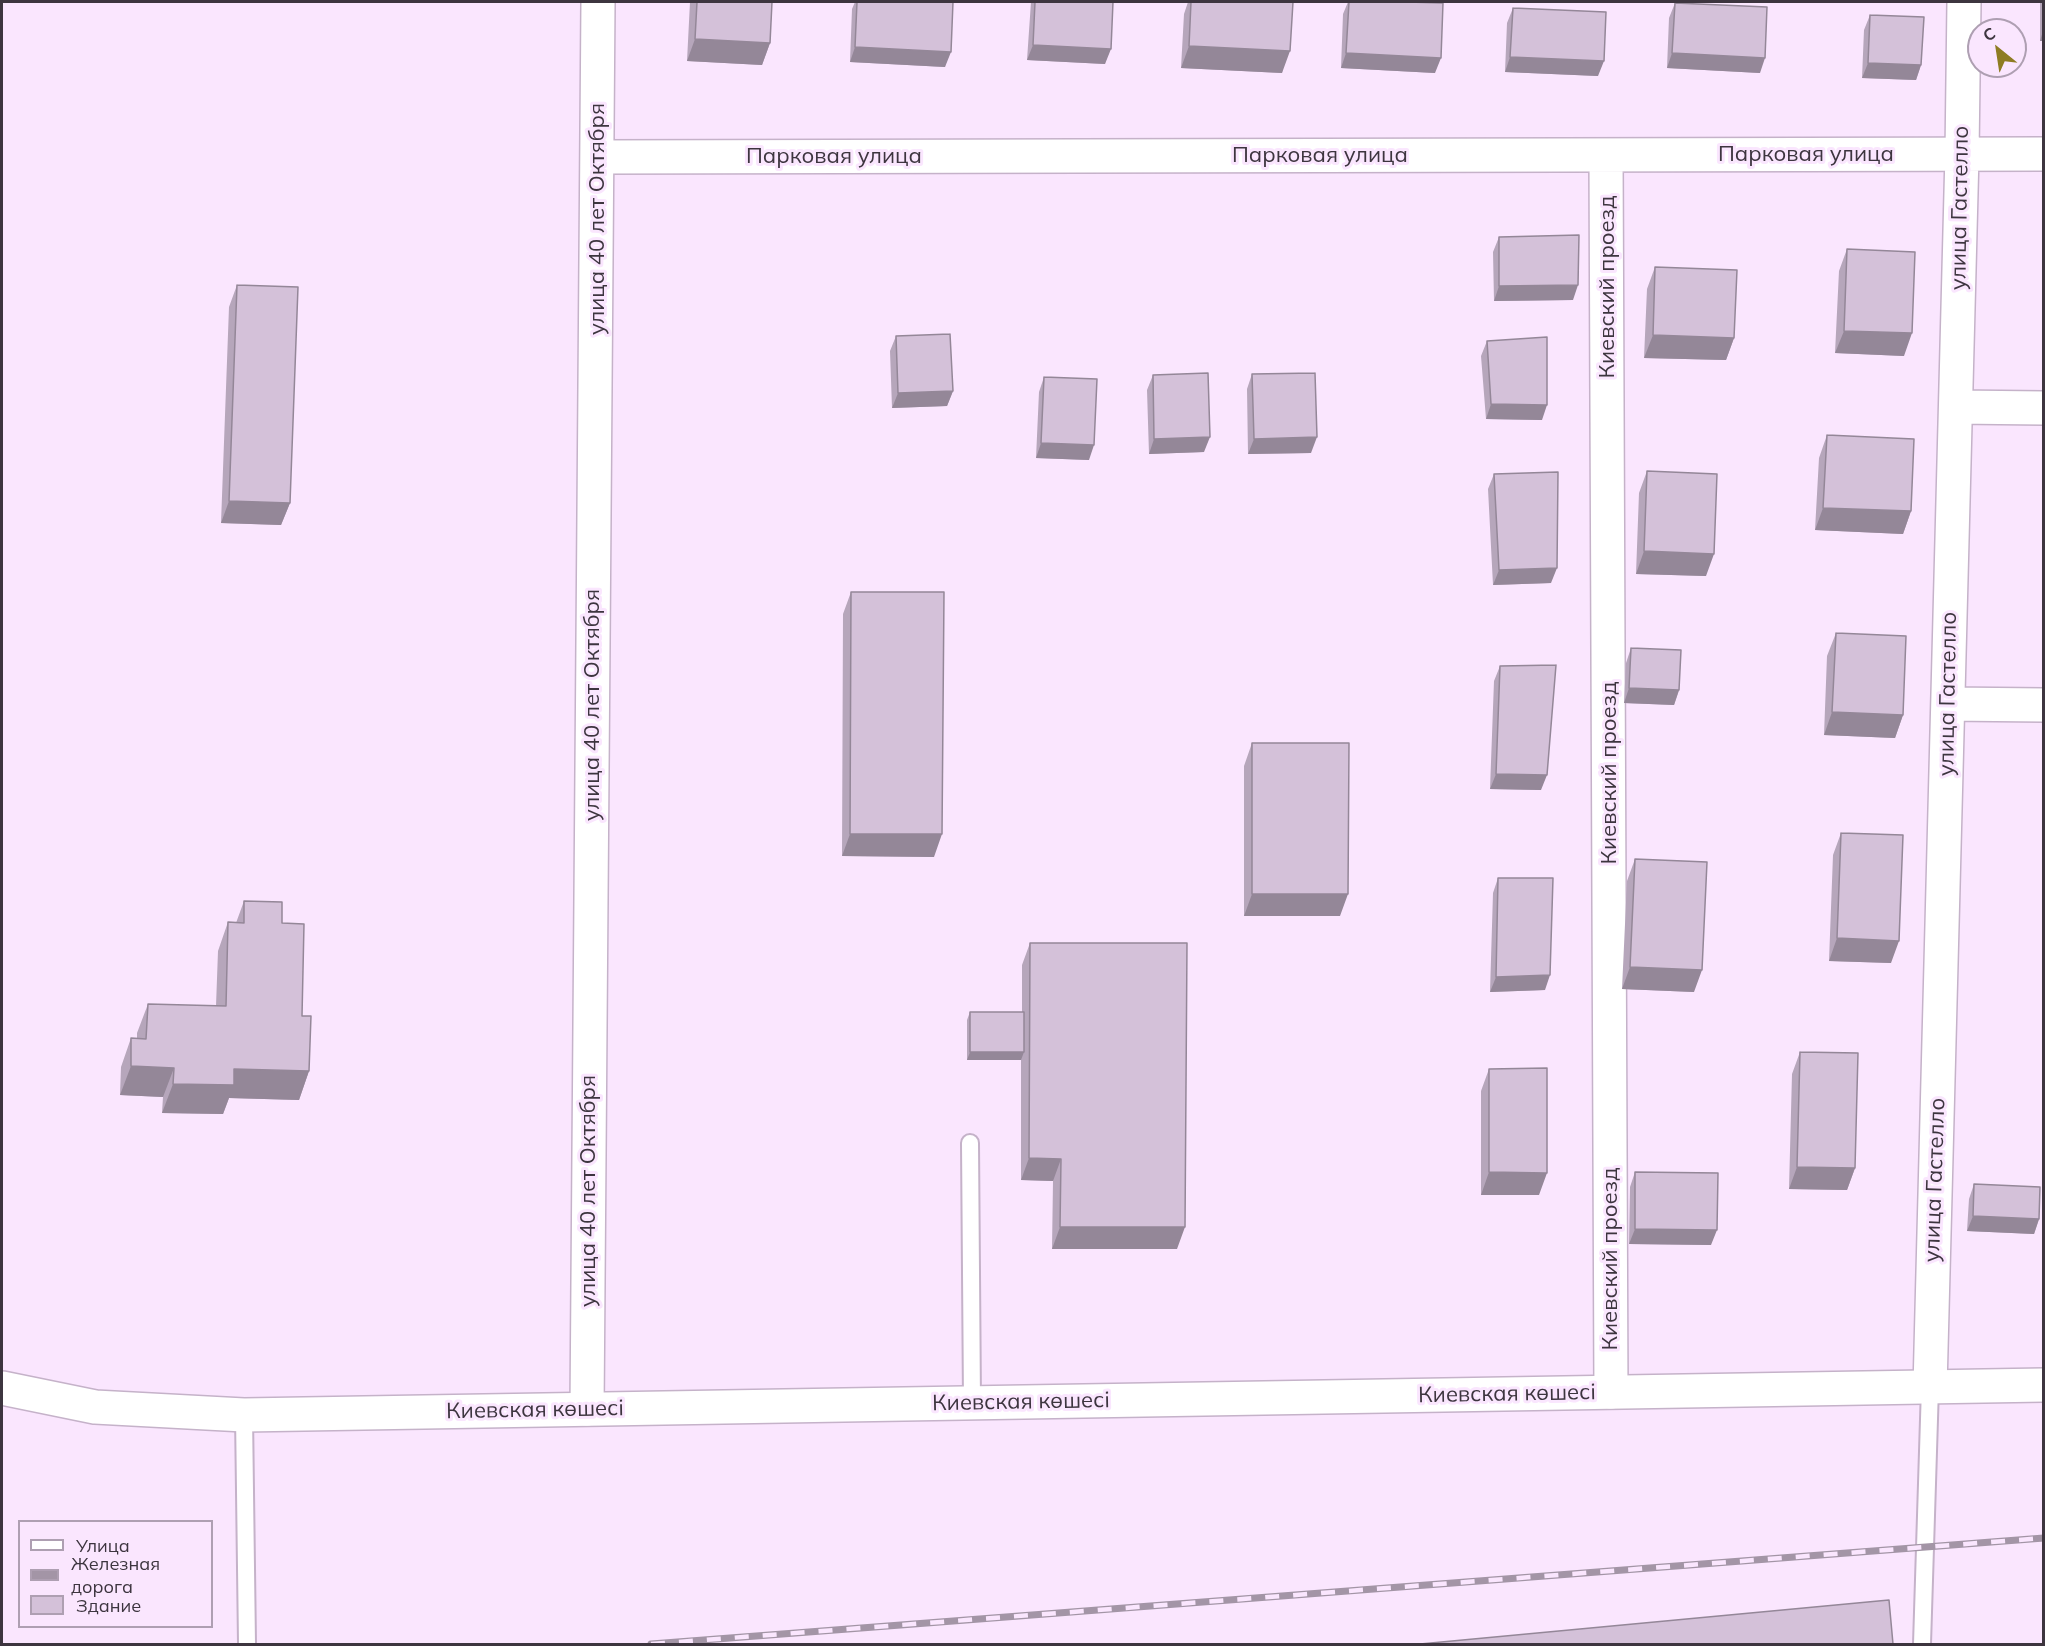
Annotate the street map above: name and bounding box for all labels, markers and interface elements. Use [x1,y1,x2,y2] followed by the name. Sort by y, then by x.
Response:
[1967,18,2027,78] north arrow
[1979,23,1999,46] text: С
[584,103,610,335] street label: улица 40 лет Октября
[1945,126,1975,290] street label: улица Гастелло
[1718,141,1894,167] street label: Парковая улица
[1232,142,1408,168] street label: Парковая улица
[746,143,922,169] street label: Парковая улица
[1594,195,1620,379] street label: Киевский проезд
[579,589,605,821] street label: улица 40 лет Октября
[1933,612,1963,776] street label: улица Гастелло
[1596,681,1622,865] street label: Киевский проезд
[575,1075,601,1307] street label: улица 40 лет Октября
[1919,1097,1951,1263] street label: улица Гастелло
[1597,1167,1623,1351] street label: Киевский проезд
[1418,1379,1596,1409] street label: Киевская көшесі
[932,1387,1110,1417] street label: Киевская көшесі
[446,1395,624,1425] street label: Киевская көшесі
[18,1520,213,1628] legend
[76,1534,130,1557] text: Улица
[71,1552,160,1598] text: Железная дорога
[76,1594,141,1617] text: Здание

